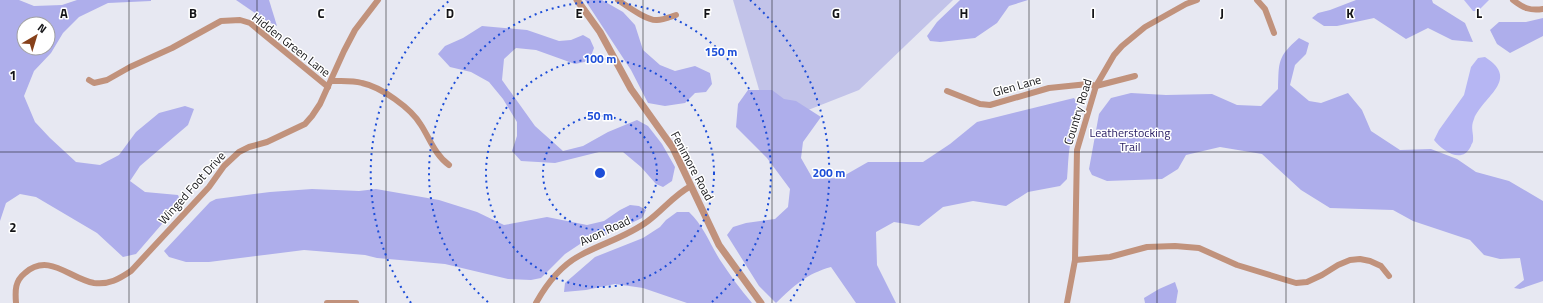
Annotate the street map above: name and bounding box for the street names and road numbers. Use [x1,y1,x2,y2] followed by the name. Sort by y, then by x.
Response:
[248,8,335,81] street label: Hidden Green Lane
[990,70,1043,101] street label: Glen Lane
[1058,76,1097,147] street label: Country Road
[666,128,719,204] street label: Fenimore Road
[154,147,230,228] street label: Winged Foot Drive
[576,211,633,251] street label: Avon Road

